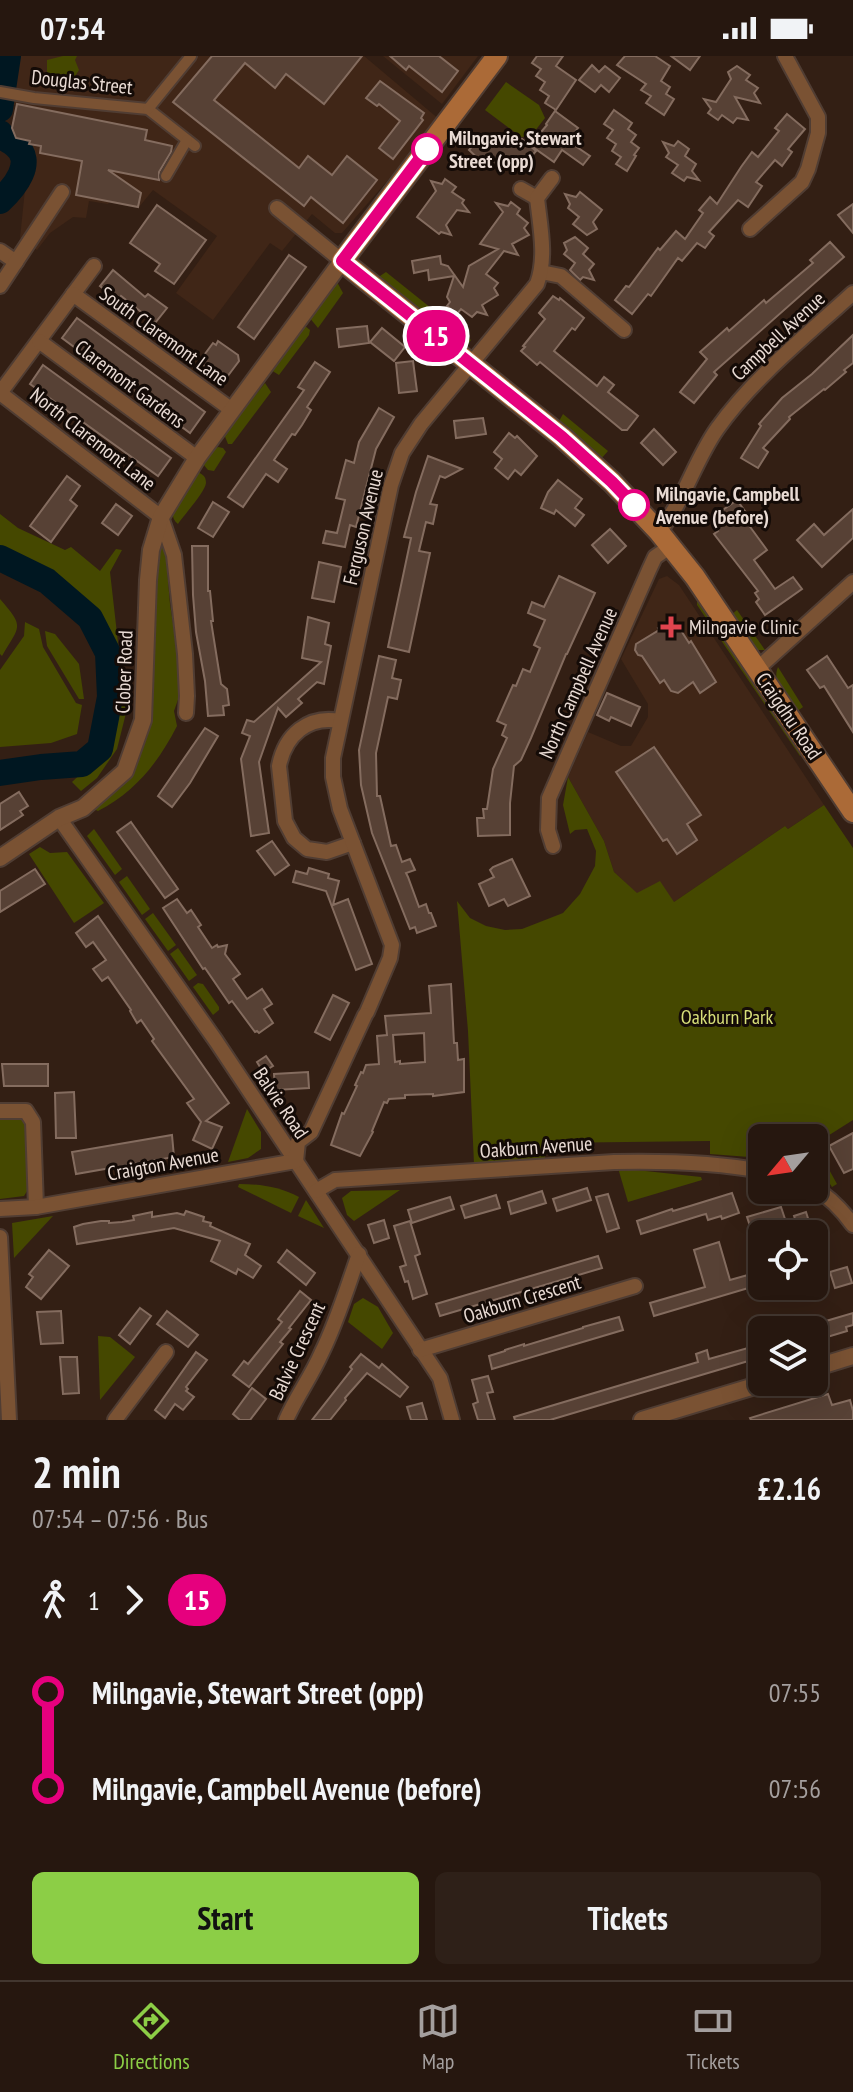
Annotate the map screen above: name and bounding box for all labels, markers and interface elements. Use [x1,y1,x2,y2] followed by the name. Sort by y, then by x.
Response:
[40,9,105,48] text: 07:54
[30,64,134,100] street label: Douglas Street
[449,125,582,174] place label: Milngavie, Stewart Street (opp)
[412,134,442,164] marker: Milngavie, Stewart Street (opp)
[94,280,234,392] street label: South Claremont Lane
[726,286,830,386] street label: Campbell Avenue
[400,310,472,362] line badge: 15
[423,317,449,354] text: 15
[70,334,191,434] street label: Claremont Gardens
[25,382,161,496] street label: North Claremont Lane
[337,467,389,587] street label: Ferguson Avenue
[655,481,799,530] place label: Milngavie, Campbell Avenue (before)
[619,490,649,520] marker: Milngavie, Campbell Avenue (before)
[533,603,623,763] street label: North Campbell Avenue
[689,614,799,640] place label: Milngavie Clinic
[660,616,682,638] marker: Milngavie Clinic
[110,630,138,714] street label: Clober Road
[750,667,828,765] street label: Craigdhu Road
[681,1004,773,1030] park label: Oakburn Park
[248,1062,314,1144] street label: Balvie Road
[748,1124,828,1204] north arrow
[748,1124,828,1396] map controls
[479,1130,593,1164] street label: Oakburn Avenue
[105,1141,221,1187] street label: Craigton Avenue
[748,1220,828,1300] button: locate
[460,1269,584,1329] street label: Oakburn Crescent
[263,1297,331,1404] street label: Balvie Crescent
[748,1316,828,1396] button: layers
[32,1443,121,1500] text: 2 min
[757,1469,821,1508] text: £2.16
[32,1502,208,1535] text: 07:54 – 07:56 · Bus
[32,1578,76,1622] icon: walk
[112,1578,156,1622] icon: forward
[184,1581,210,1618] text: 15
[88,1584,100,1617] text: 1
[92,1673,424,1712] text: Milngavie, Stewart Street (opp)
[769,1676,821,1709] text: 07:55
[92,1769,482,1808] text: Milngavie, Campbell Avenue (before)
[769,1772,821,1805] text: 07:56
[32,1872,419,1964] button: Start
[435,1872,821,1964] button: Tickets
[113,1999,190,2075] tab: Directions
[416,1999,460,2075] tab: Map
[686,1999,740,2075] tab: Tickets

